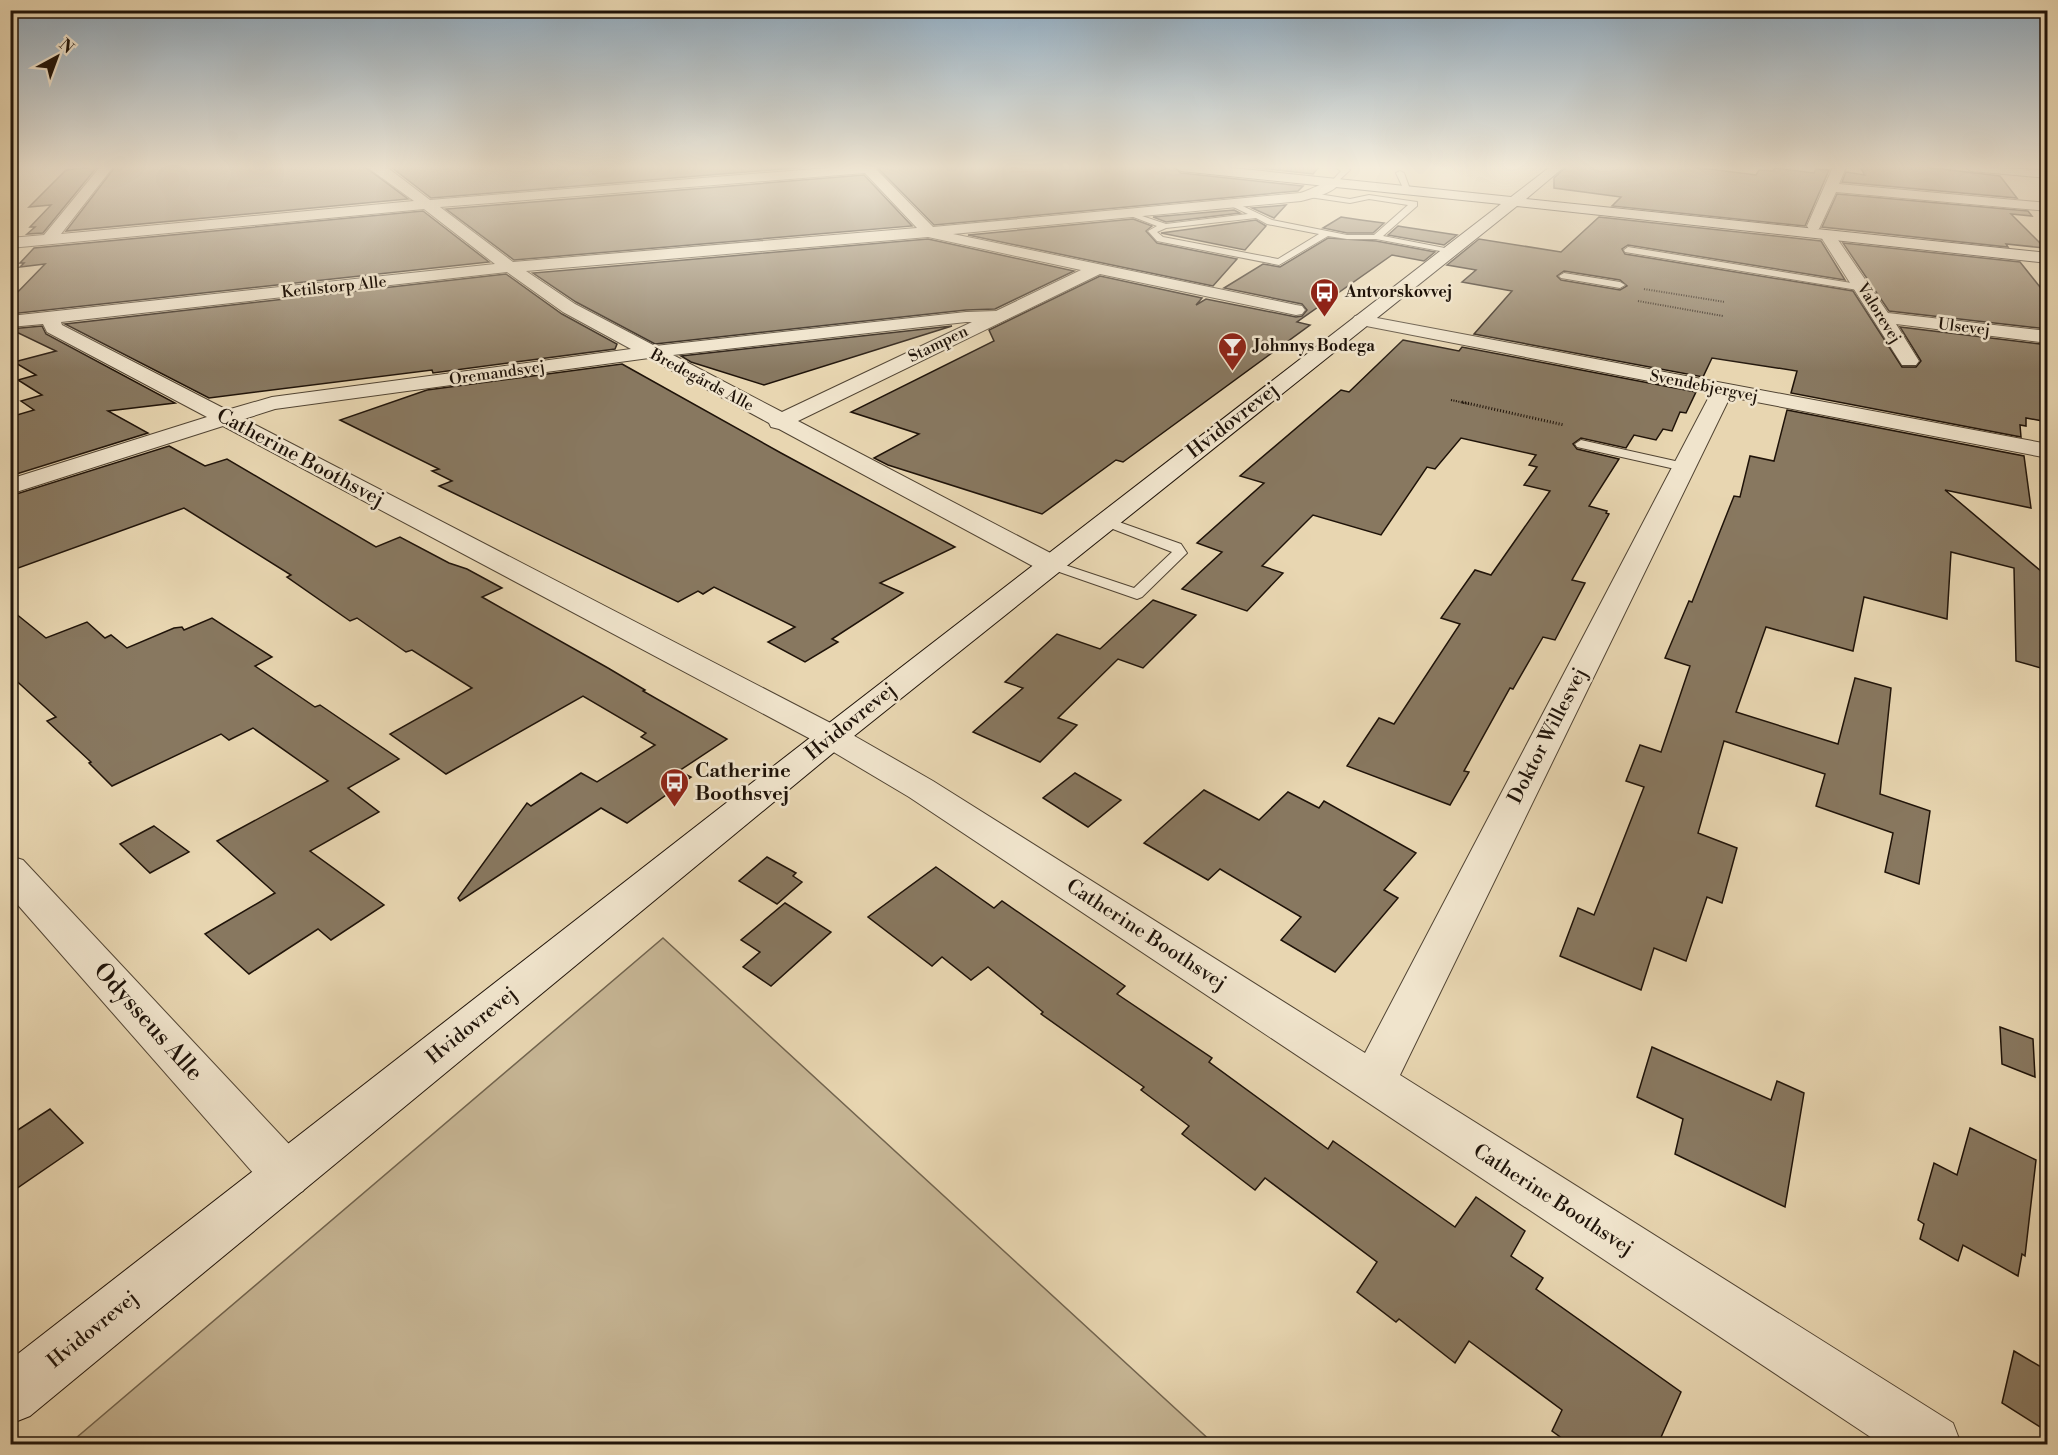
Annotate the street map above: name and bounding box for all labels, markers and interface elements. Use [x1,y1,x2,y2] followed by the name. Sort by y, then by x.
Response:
[27,27,87,87] north arrow
[55,35,78,58] text: N
[281,272,387,302] street label: Ketilstorp Alle
[1308,276,1340,318] bus stop icon: Antvorskovvej
[1852,278,1905,347] street label: Valorevej
[1344,282,1452,302] place label: Antvorskovvej
[1937,314,1991,340] street label: Ulsevej
[905,321,972,367] street label: Stampen
[1217,330,1249,372] bar icon: Johnnys Bodega
[1252,336,1375,356] place label: Johnnys Bodega
[646,344,757,416] street label: Bredegårds Alle
[448,356,546,390] street label: Oremandsvej
[1648,366,1760,406] street label: Svendebjergvej
[1182,377,1284,465] street label: Hvidovrevej
[212,403,388,513] street label: Catherine Boothsvej
[1503,664,1593,808] street label: Doktor Willesvej
[801,678,901,766] street label: Hvidovrevej
[695,759,791,807] place label: Catherine Boothsvej
[658,766,690,808] bus stop icon: Catherine Boothsvej
[1061,874,1231,996] street label: Catherine Boothsvej
[87,956,209,1088] street label: Odysseus Alle
[422,982,522,1070] street label: Hvidovrevej
[1468,1139,1638,1261] street label: Catherine Boothsvej
[43,1286,143,1374] street label: Hvidovrevej

